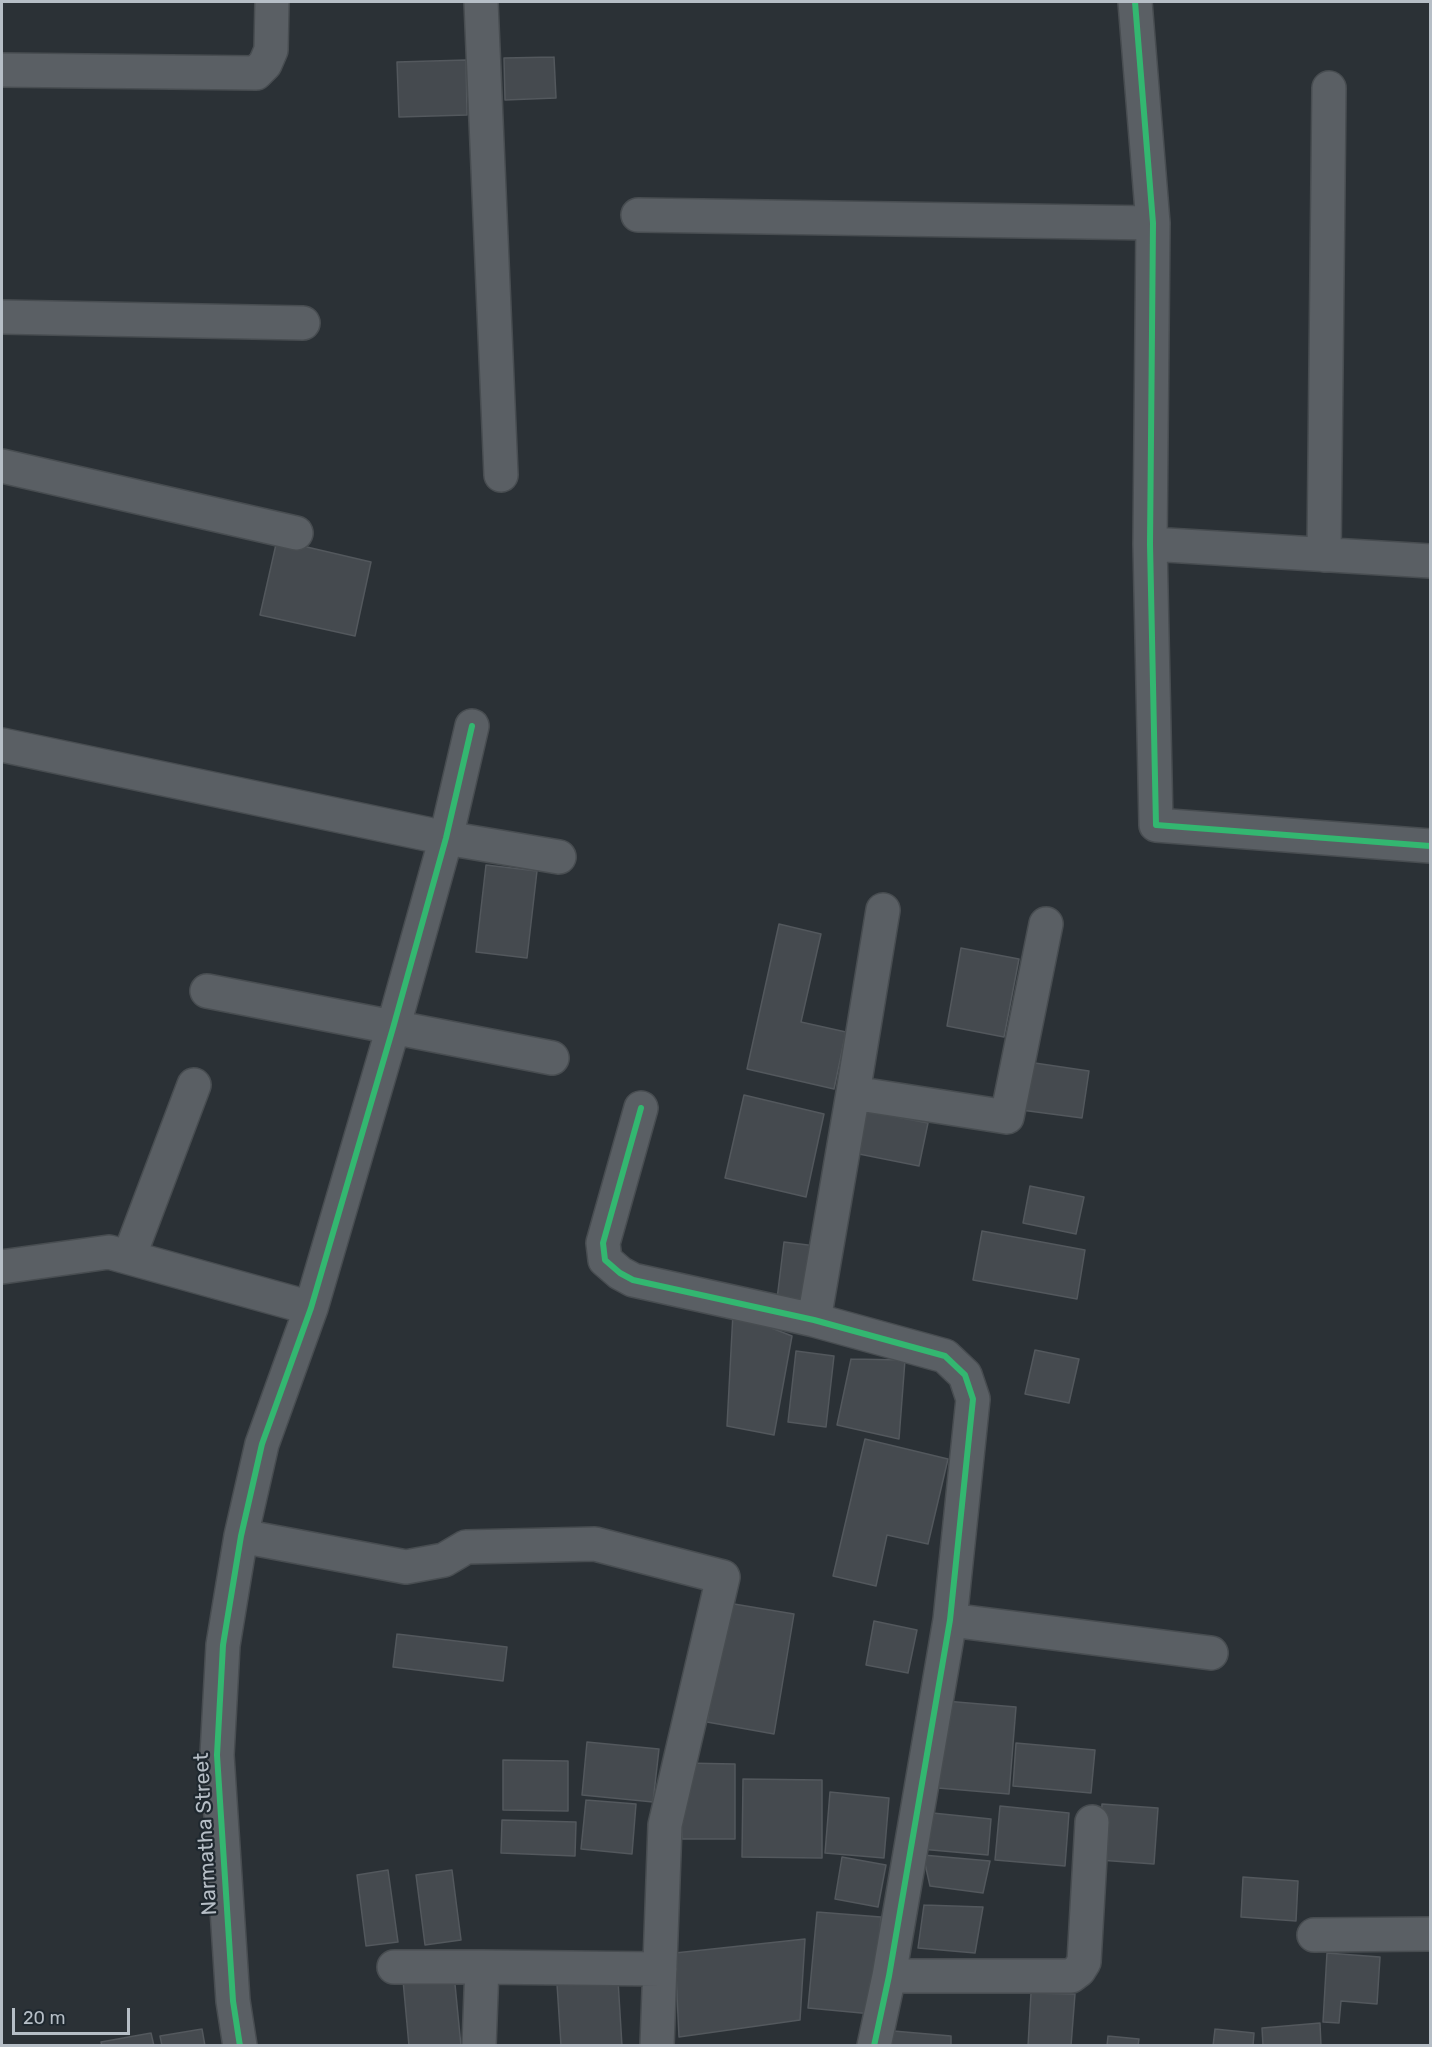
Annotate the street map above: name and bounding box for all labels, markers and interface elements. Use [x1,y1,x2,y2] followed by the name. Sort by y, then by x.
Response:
[189,1752,223,1916] street label: Narmatha Street
[15,1996,134,2034] scale bar
[23,2007,65,2029] text: 20 m

